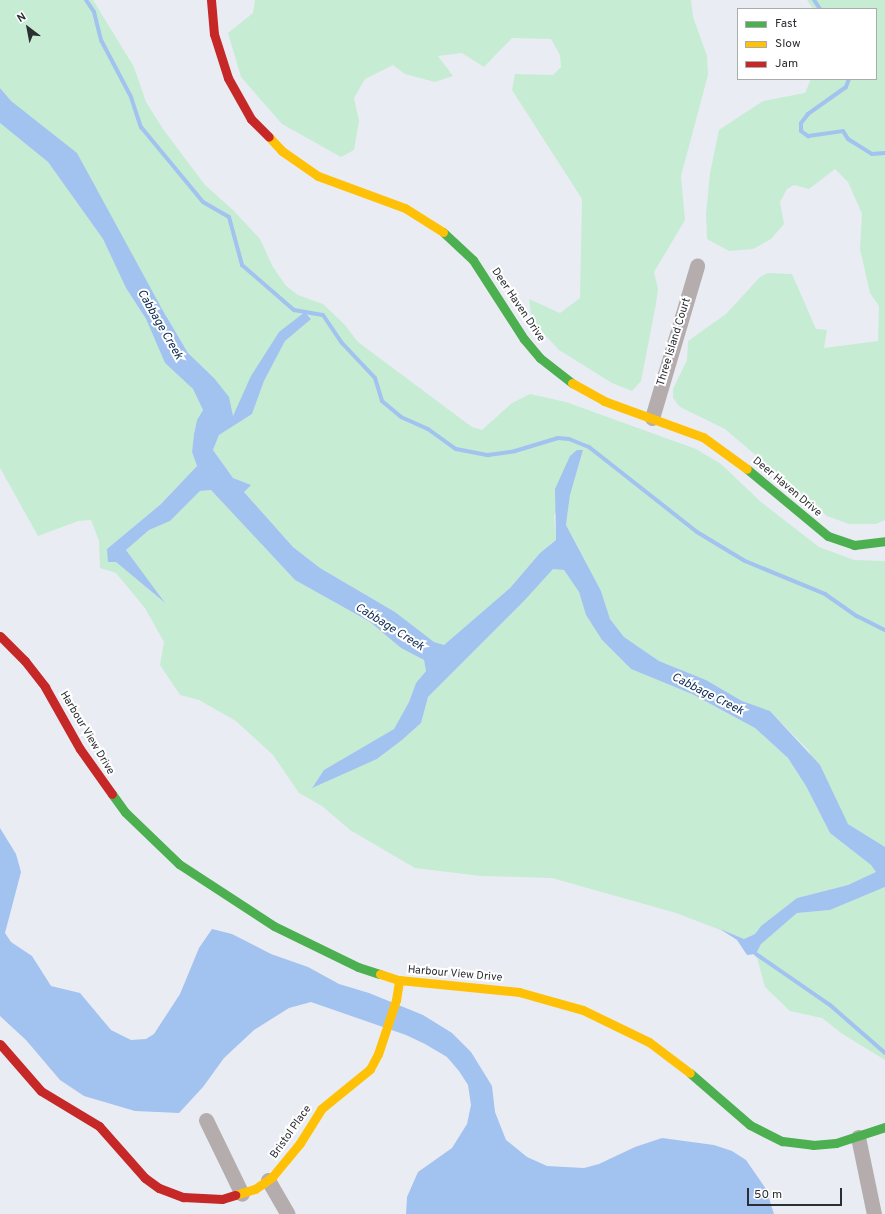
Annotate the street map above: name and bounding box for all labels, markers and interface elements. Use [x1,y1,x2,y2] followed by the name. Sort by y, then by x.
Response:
[8,8,48,48] north arrow
[737,8,877,80] legend
[15,10,29,26] text: N
[775,16,797,32] text: Fast
[775,36,801,52] text: Slow
[775,56,798,72] text: Jam
[488,266,548,344] street label: Deer Haven Drive
[133,287,185,363] water label: Cabbage Creek
[654,296,694,388] street label: Three Island Court
[750,454,824,520] street label: Deer Haven Drive
[352,601,426,655] water label: Cabbage Creek
[669,671,745,719] water label: Cabbage Creek
[57,689,117,777] street label: Harbour View Drive
[407,963,503,985] street label: Harbour View Drive
[268,1103,314,1161] street label: Bristol Place
[749,1180,844,1206] scale bar
[754,1187,782,1203] text: 50 m

